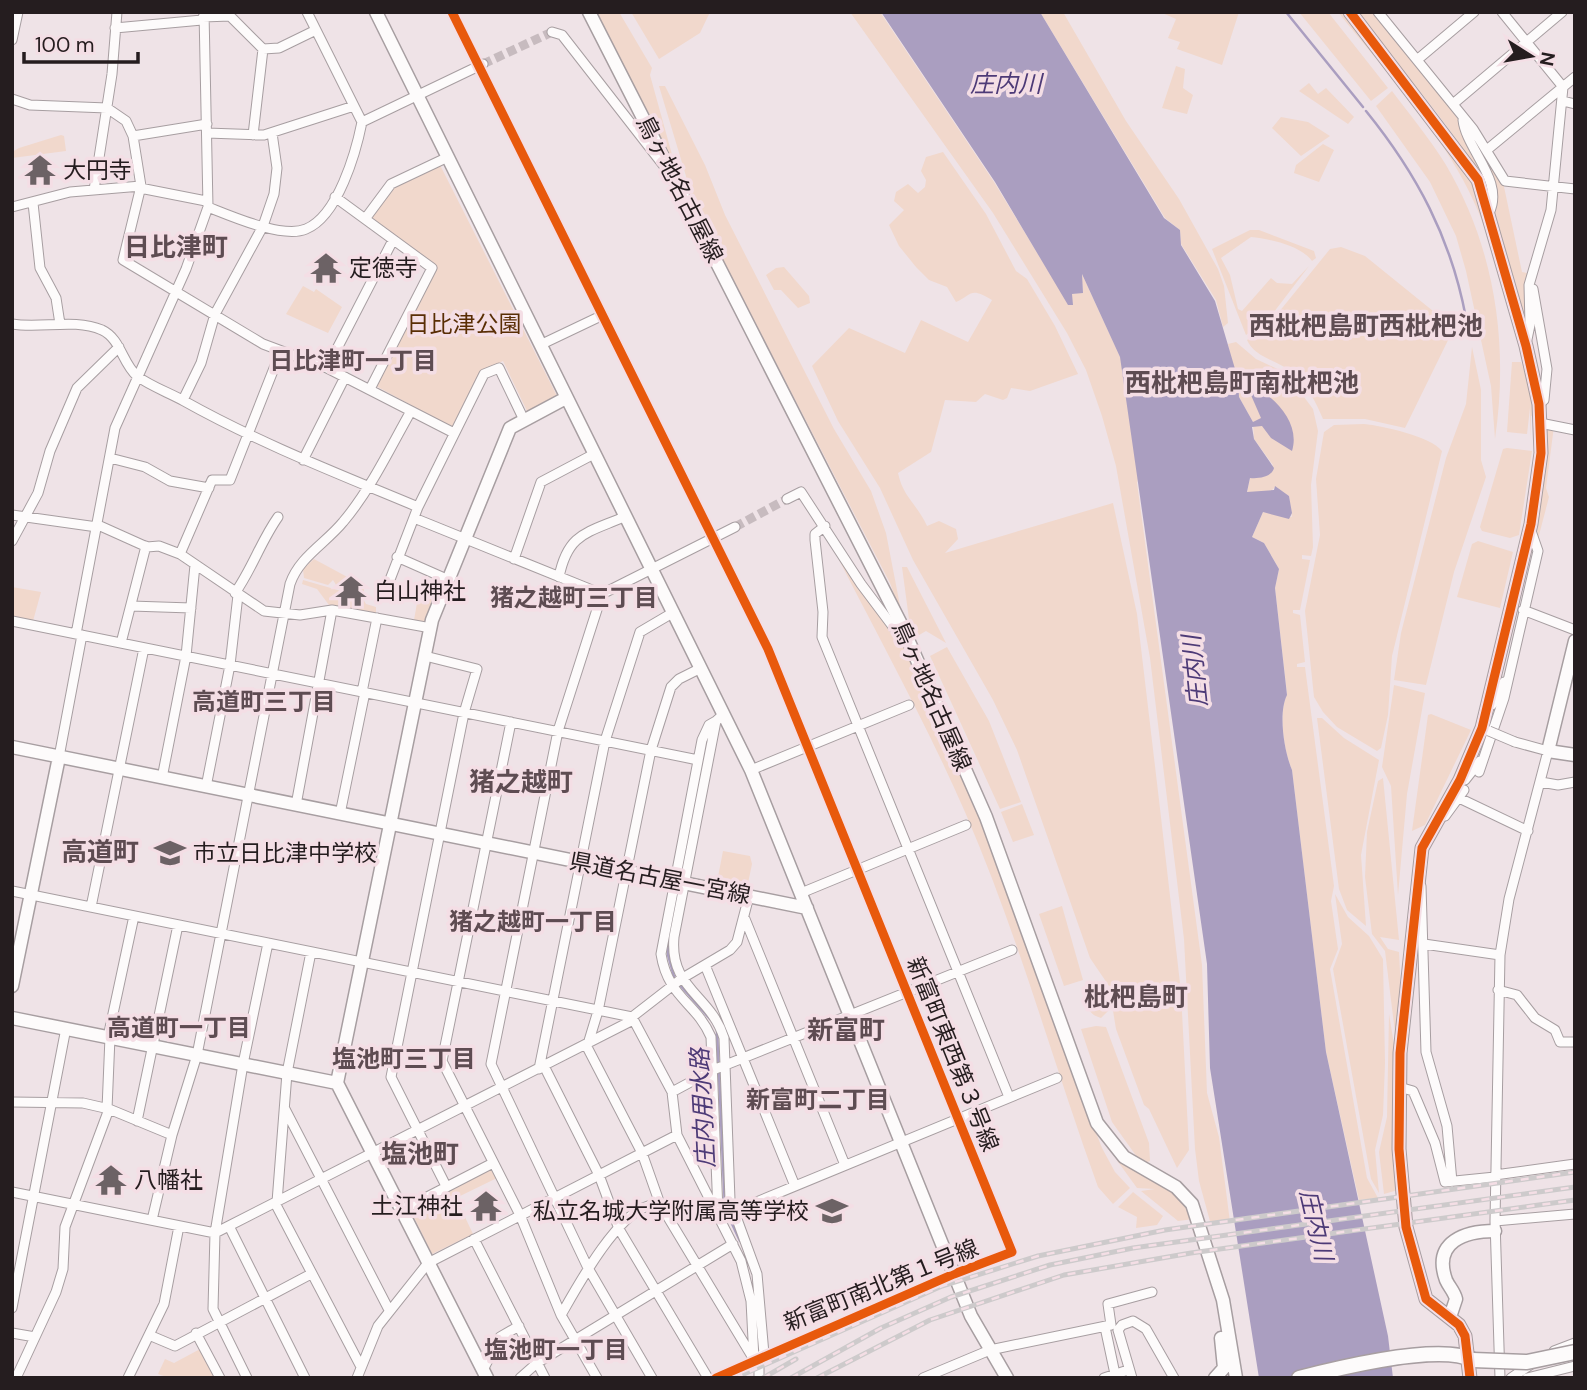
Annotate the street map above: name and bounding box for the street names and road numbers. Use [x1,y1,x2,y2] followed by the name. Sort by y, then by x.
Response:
[630,110,730,268] street label: 鳥ヶ地名古屋線
[886,616,978,776] street label: 鳥ヶ地名古屋線
[567,846,753,910] street label: 県道名古屋一宮線
[900,952,1006,1156] street label: 新富町東西第３号線
[779,1232,983,1338] street label: 新富町南北第１号線

